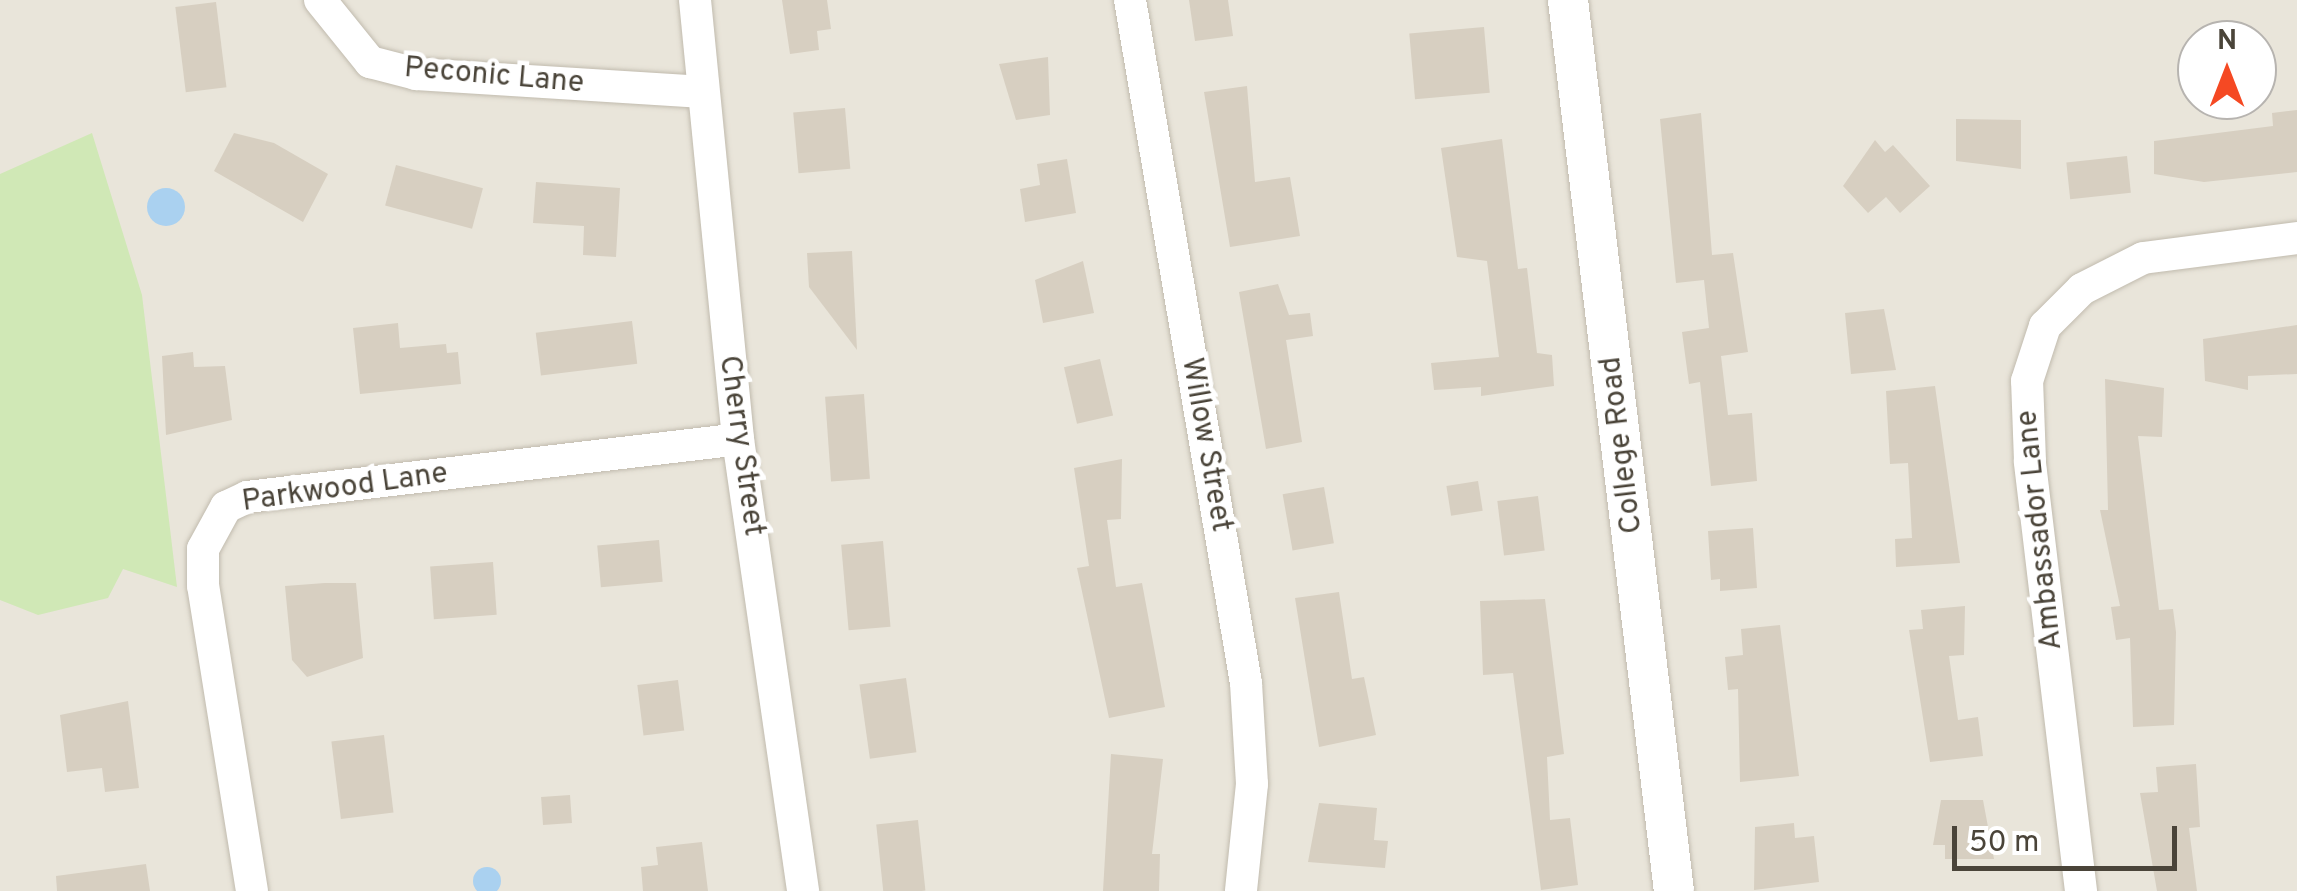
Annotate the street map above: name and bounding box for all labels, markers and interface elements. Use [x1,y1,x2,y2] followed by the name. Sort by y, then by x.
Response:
[2177,20,2277,120] north arrow
[2217,24,2237,60] text: N
[403,51,585,103] street label: Peconic Lane
[709,353,771,539] street label: Cherry Street
[1594,354,1652,536] street label: College Road
[1172,355,1238,535] street label: Willow Street
[2010,408,2072,652] street label: Ambassador Lane
[240,457,450,521] street label: Parkwood Lane
[1957,806,2182,868] scale bar
[1969,825,2039,862] text: 50 m

